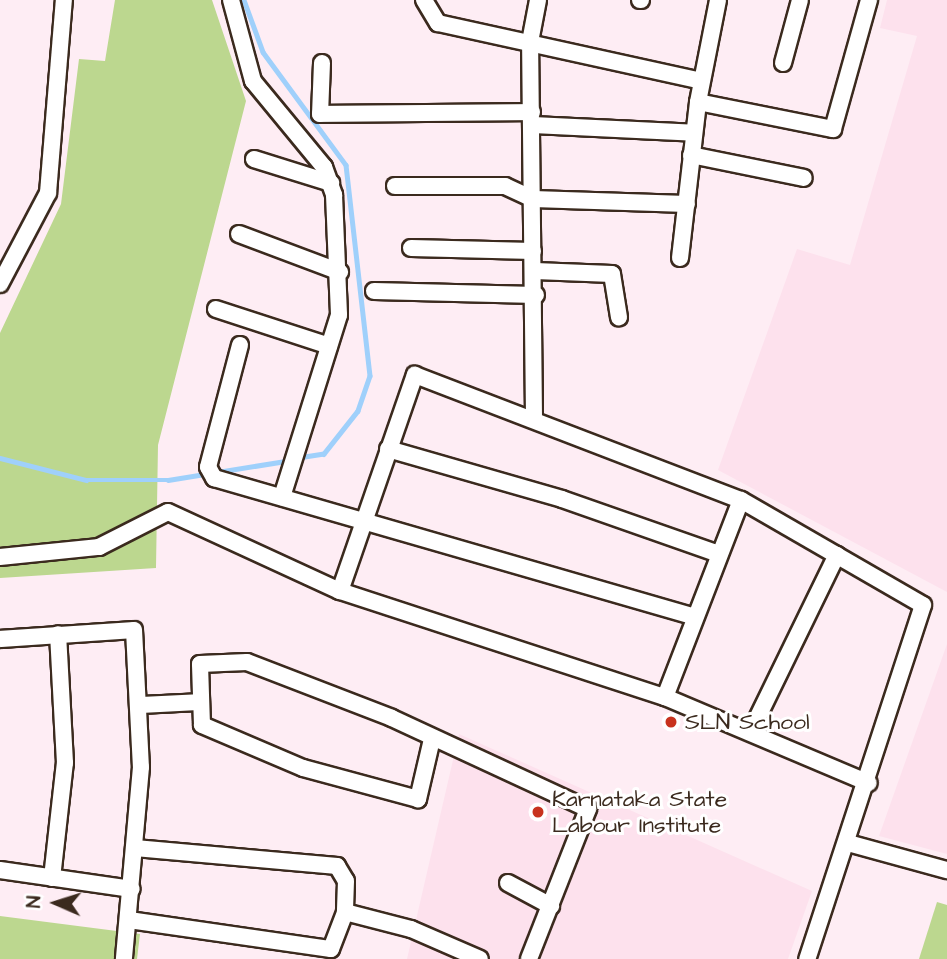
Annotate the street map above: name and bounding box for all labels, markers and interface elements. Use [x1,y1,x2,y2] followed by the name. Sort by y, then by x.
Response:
[685,708,810,736] place label: SLN School
[663,714,679,730] marker: SLN School
[552,785,727,839] place label: Karnataka State Labour Institute
[530,804,546,820] marker: Karnataka State Labour Institute
[21,868,91,938] north arrow
[21,895,48,909] text: N

